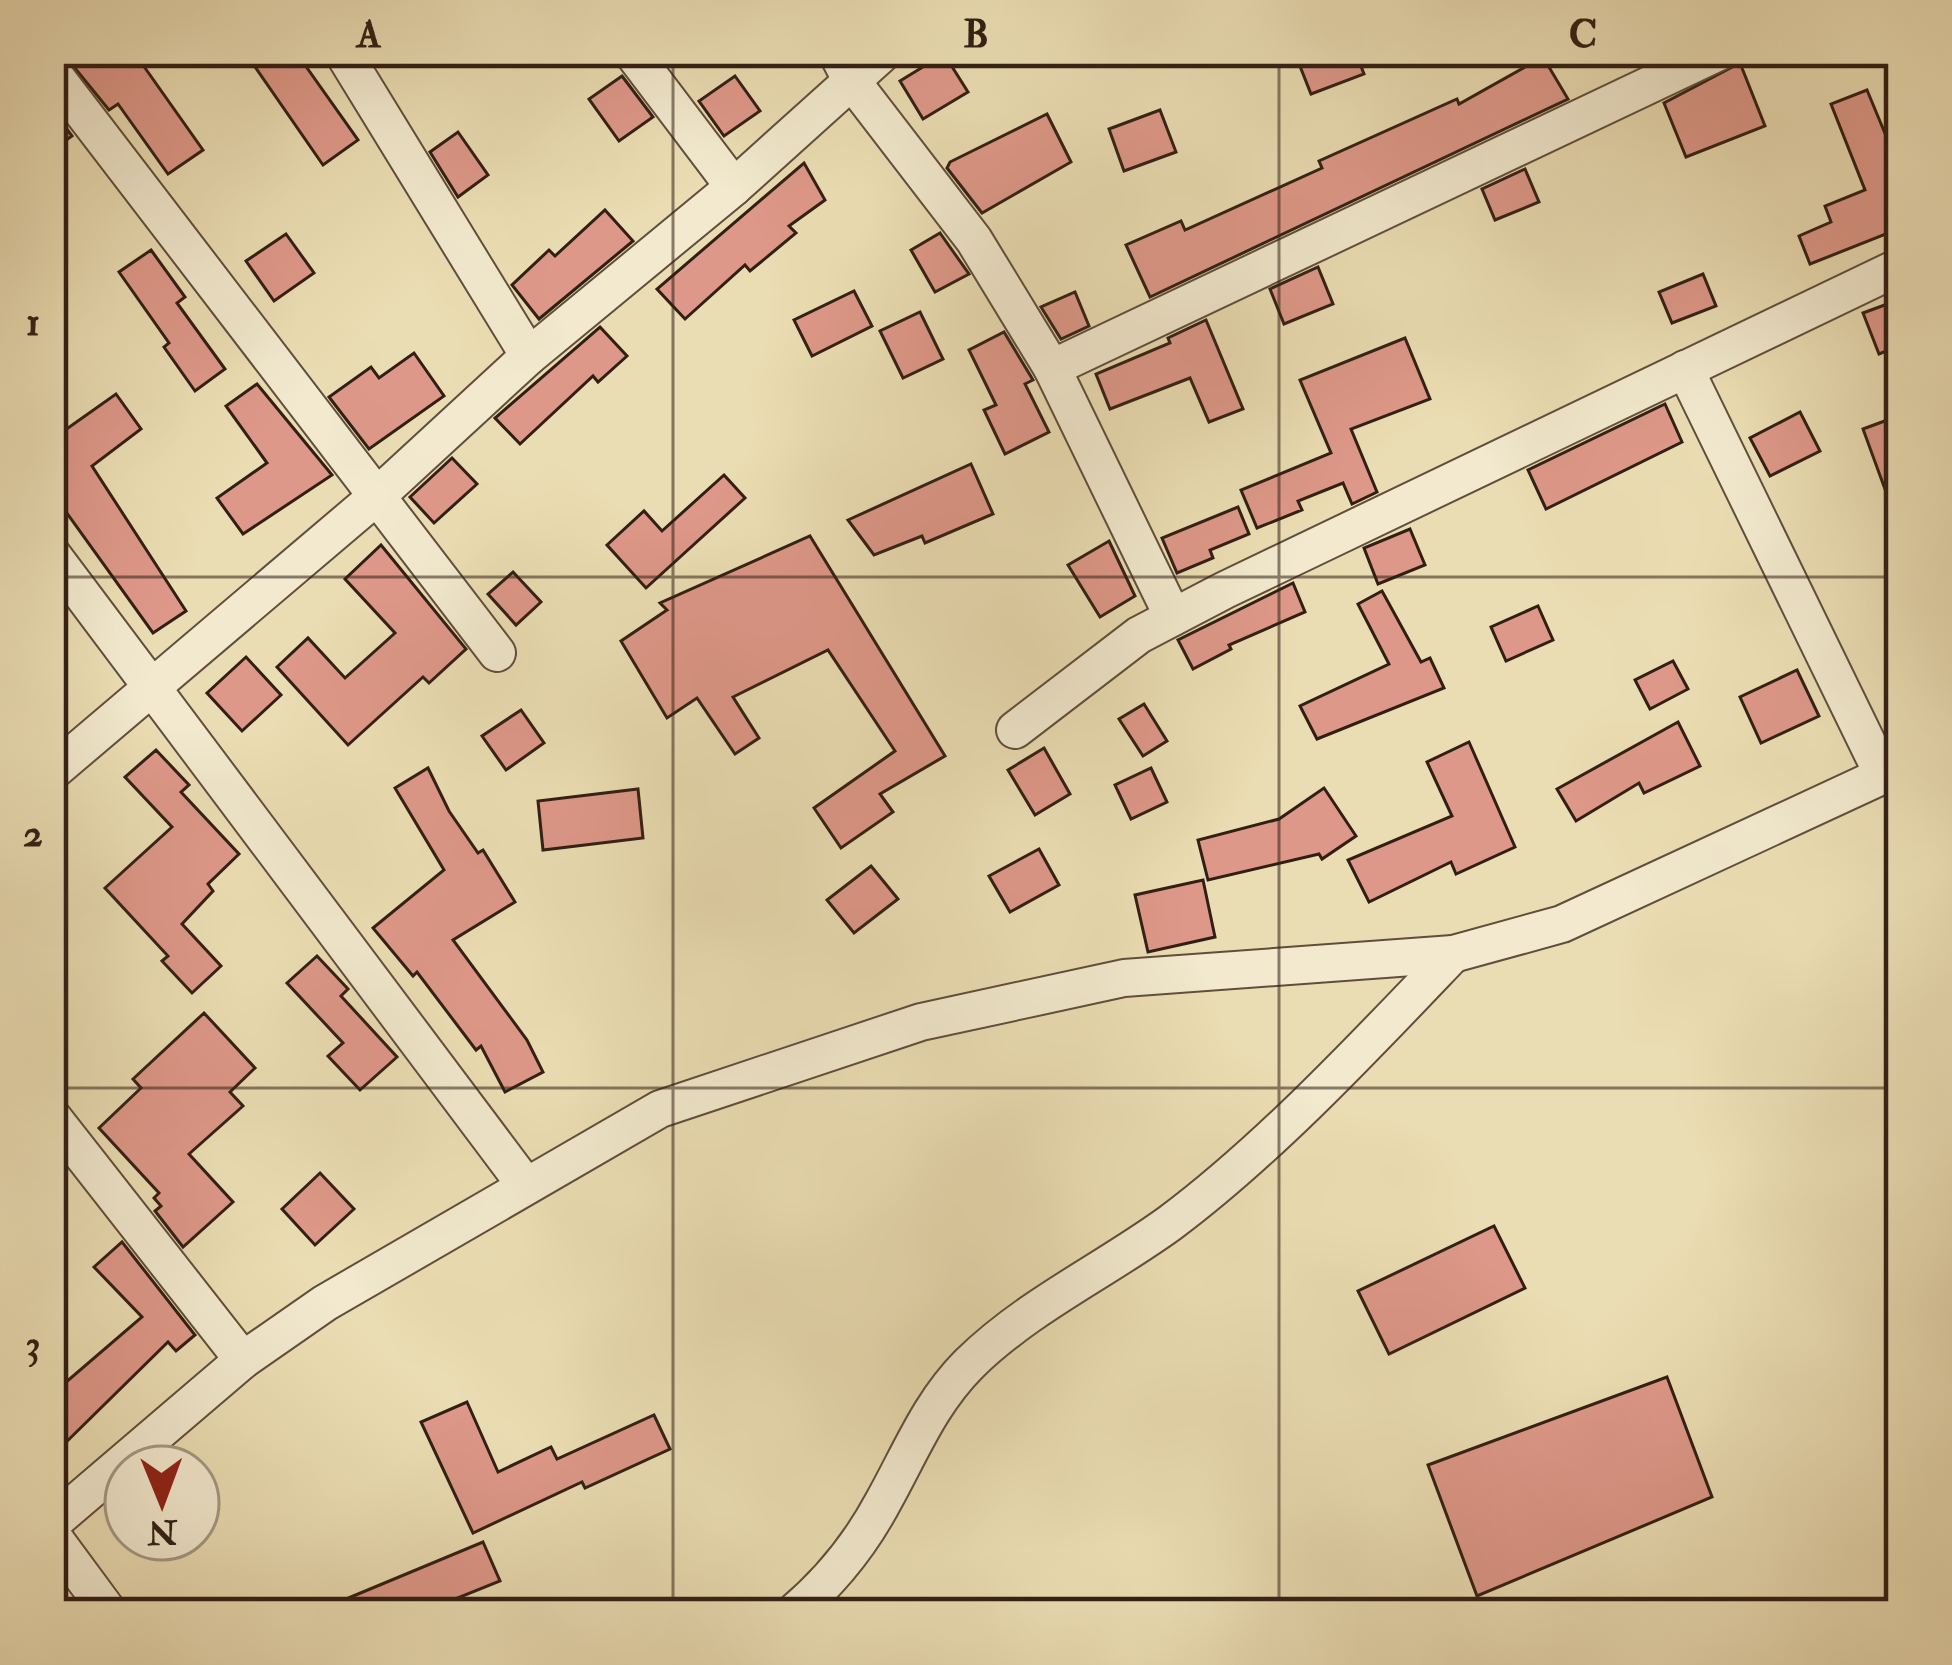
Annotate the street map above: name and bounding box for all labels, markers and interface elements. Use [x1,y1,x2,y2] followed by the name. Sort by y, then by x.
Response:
[355,10,382,59] text: A
[963,10,989,59] text: B
[1569,10,1597,59] text: C
[26,298,40,347] text: 1
[23,809,43,858] text: 2
[26,1320,40,1369] text: 3
[102,1443,222,1563] north arrow
[147,1511,179,1552] text: N

